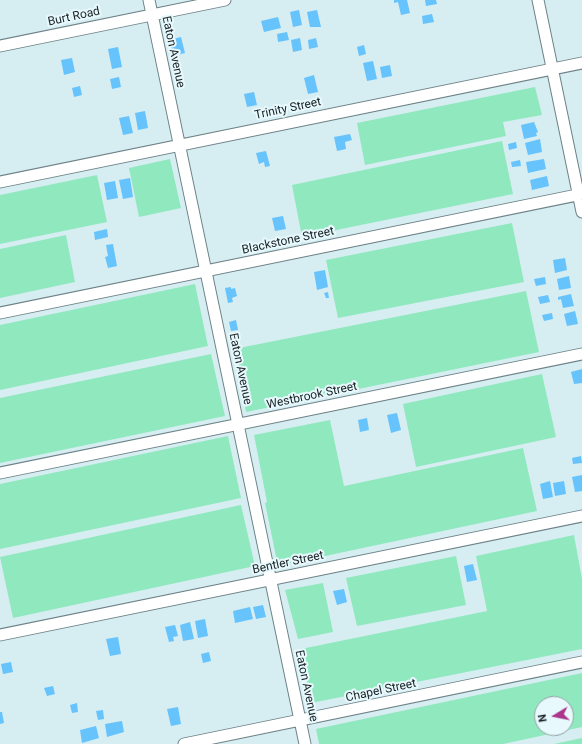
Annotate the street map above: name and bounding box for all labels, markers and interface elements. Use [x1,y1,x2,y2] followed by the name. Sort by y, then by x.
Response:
[47,4,101,30] street label: Burt Road
[158,15,188,89] street label: Eaton Avenue
[253,95,323,123] street label: Trinity Street
[241,224,335,258] street label: Blackstone Street
[225,332,255,406] street label: Eaton Avenue
[265,379,359,413] street label: Westbrook Street
[251,548,325,578] street label: Bentler Street
[291,649,321,723] street label: Eaton Avenue
[344,677,418,705] street label: Chapel Street
[534,696,574,736] north arrow
[536,713,550,723] text: N

